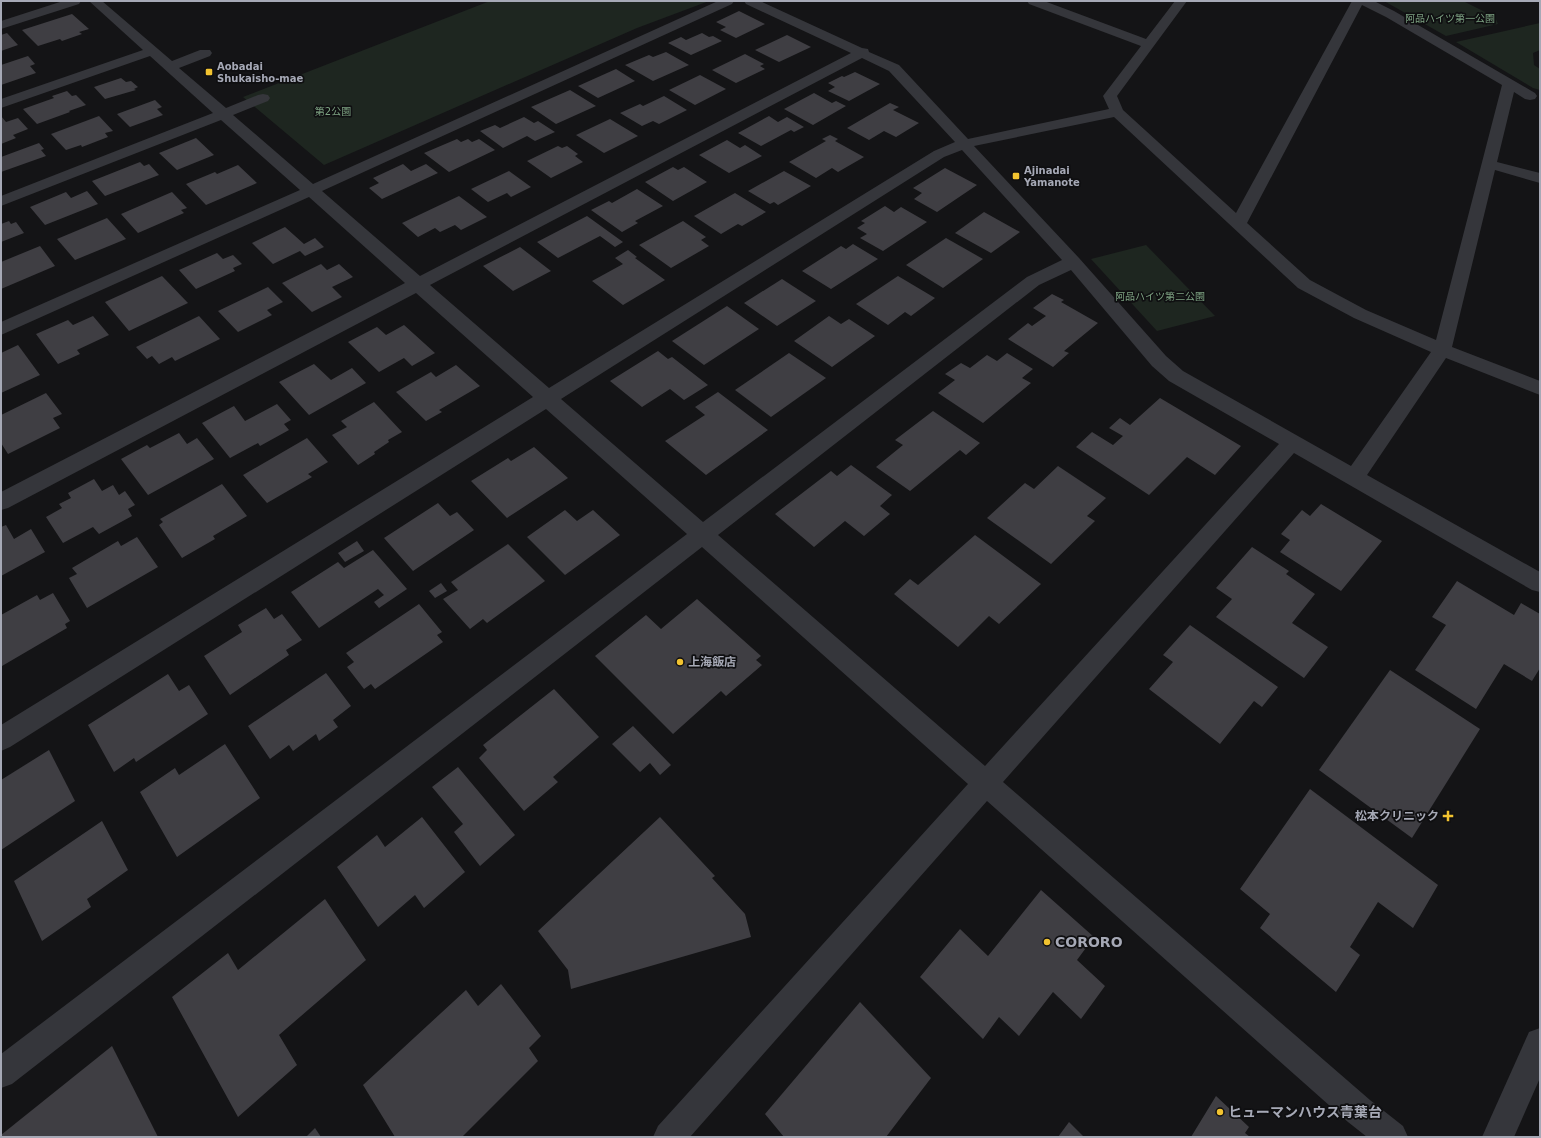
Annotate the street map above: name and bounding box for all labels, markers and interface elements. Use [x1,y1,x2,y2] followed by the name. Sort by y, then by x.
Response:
[1405,13,1495,24] park label: 阿品ハイツ第一公園
[217,61,304,84] place label: Aobadai Shukaisho-mae
[204,67,214,77] marker: Aobadai Shukaisho-mae
[315,106,351,117] park label: 第2公園
[1023,165,1080,188] place label: Ajinadai Yamanote
[1011,171,1021,181] marker: Ajinadai Yamanote
[1115,291,1205,302] park label: 阿品ハイツ第二公園
[688,655,736,669] place label: 上海飯店
[675,657,685,667] marker: 上海飯店
[1355,809,1439,823] place label: 松本クリニック
[1442,810,1454,822] marker: 松本クリニック
[1055,934,1123,950] place label: CORORO
[1042,937,1052,947] marker: CORORO
[1228,1104,1382,1120] place label: ヒューマンハウス青葉台
[1215,1107,1225,1117] marker: ヒューマンハウス青葉台

